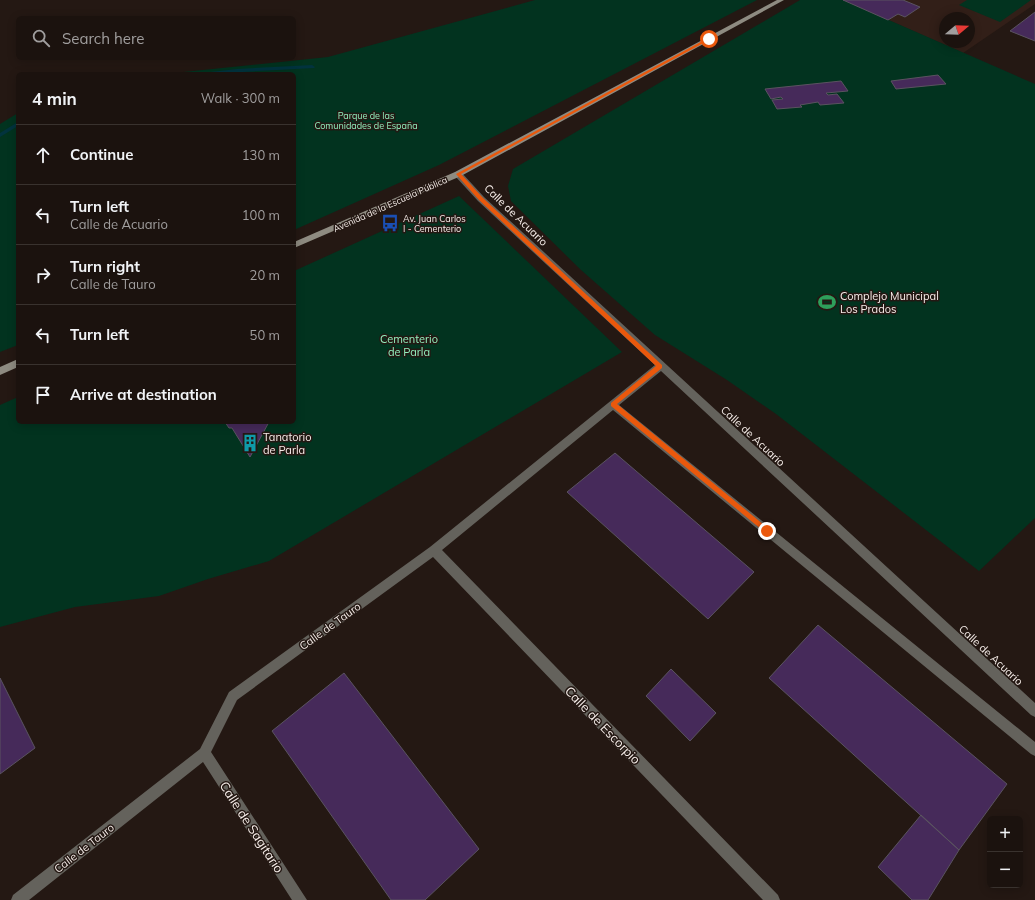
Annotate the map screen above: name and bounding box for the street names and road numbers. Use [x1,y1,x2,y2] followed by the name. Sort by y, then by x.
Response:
[331,174,449,234] street label: Avenida de la Escuela Pública
[481,181,551,249] street label: Calle de Acuario
[718,403,788,469] street label: Calle de Acuario
[297,599,363,653] street label: Calle de Tauro
[956,622,1026,688] street label: Calle de Acuario
[562,683,644,767] street label: Calle de Escorpio
[216,778,288,876] street label: Calle de Sagitario
[51,820,117,876] street label: Calle de Tauro

